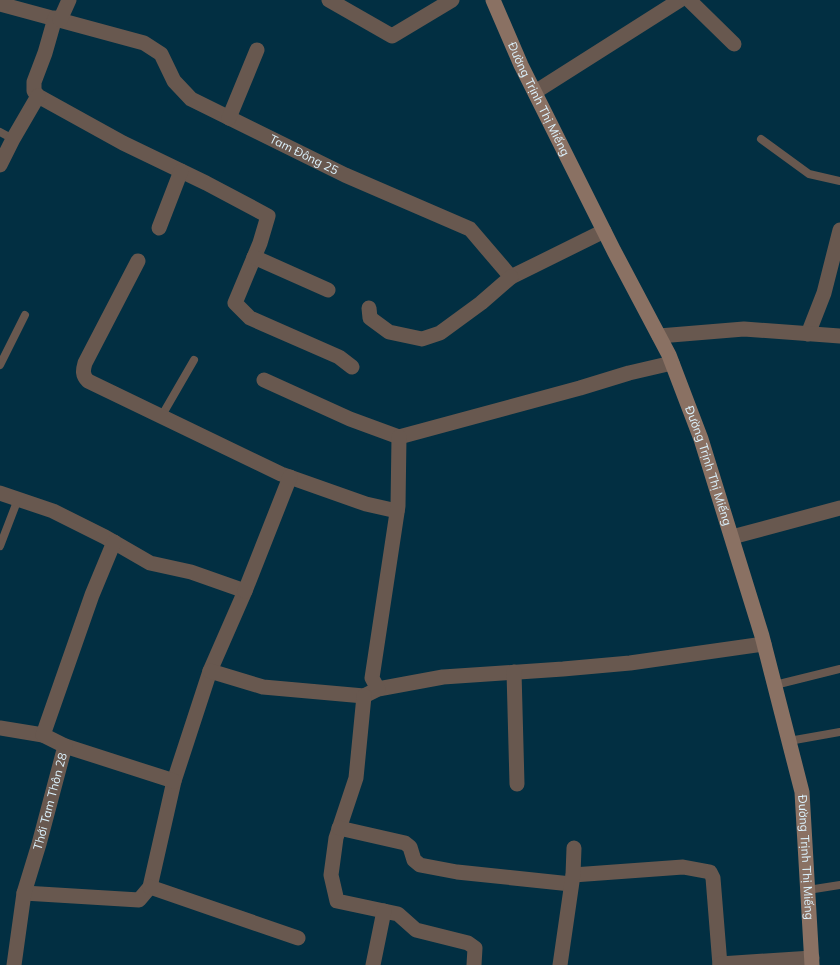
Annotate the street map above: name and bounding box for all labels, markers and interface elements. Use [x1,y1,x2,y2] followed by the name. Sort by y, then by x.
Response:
[505,39,573,158] street label: Đường Trịnh Thị Miếng
[267,131,341,178] street label: Tam Đông 25
[682,404,735,527] street label: Đường Trịnh Thị Miếng
[30,751,70,852] street label: Thới Tam Thôn 28
[795,794,817,920] street label: Đường Trịnh Thị Miếng

